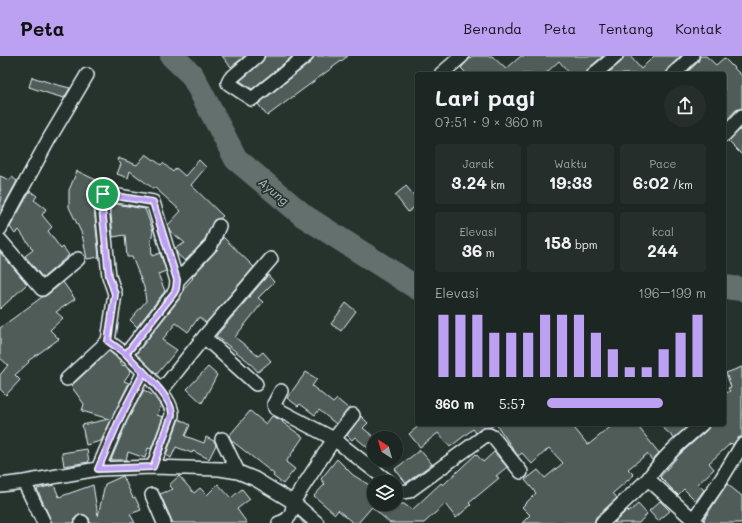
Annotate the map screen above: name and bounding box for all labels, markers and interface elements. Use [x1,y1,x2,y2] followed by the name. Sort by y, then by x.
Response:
[20,16,64,41] text: Peta
[464,19,522,38] text: Beranda
[544,19,576,38] text: Peta
[598,19,653,38] text: Tentang
[675,19,722,38] text: Kontak
[435,83,536,112] text: Lari pagi
[664,85,706,127] button: share
[435,113,543,130] text: 07:51 · 9 × 360 m
[463,156,494,171] text: Jarak
[554,156,587,171] text: Waktu
[649,156,676,171] text: Pace
[451,171,487,193] text: 3.24
[549,171,592,193] text: 19:33
[633,171,669,193] text: 6:02
[256,174,292,208] water label: Ayung
[86,177,120,211] pin
[487,177,505,192] text: km
[669,177,693,192] text: /km
[92,183,114,205] icon: arrive
[460,224,497,239] text: Elevasi
[652,224,674,239] text: kcal
[543,231,571,253] text: 158
[571,237,598,252] text: bpm
[462,239,482,261] text: 36
[647,239,678,261] text: 244
[482,245,495,260] text: m
[435,284,479,301] text: Elevasi
[638,284,706,301] text: 196–199 m
[435,395,474,412] text: 360 m
[499,395,525,412] text: 5:57
[367,431,403,467] north arrow
[367,431,403,511] map controls
[367,475,403,511] button: layers

